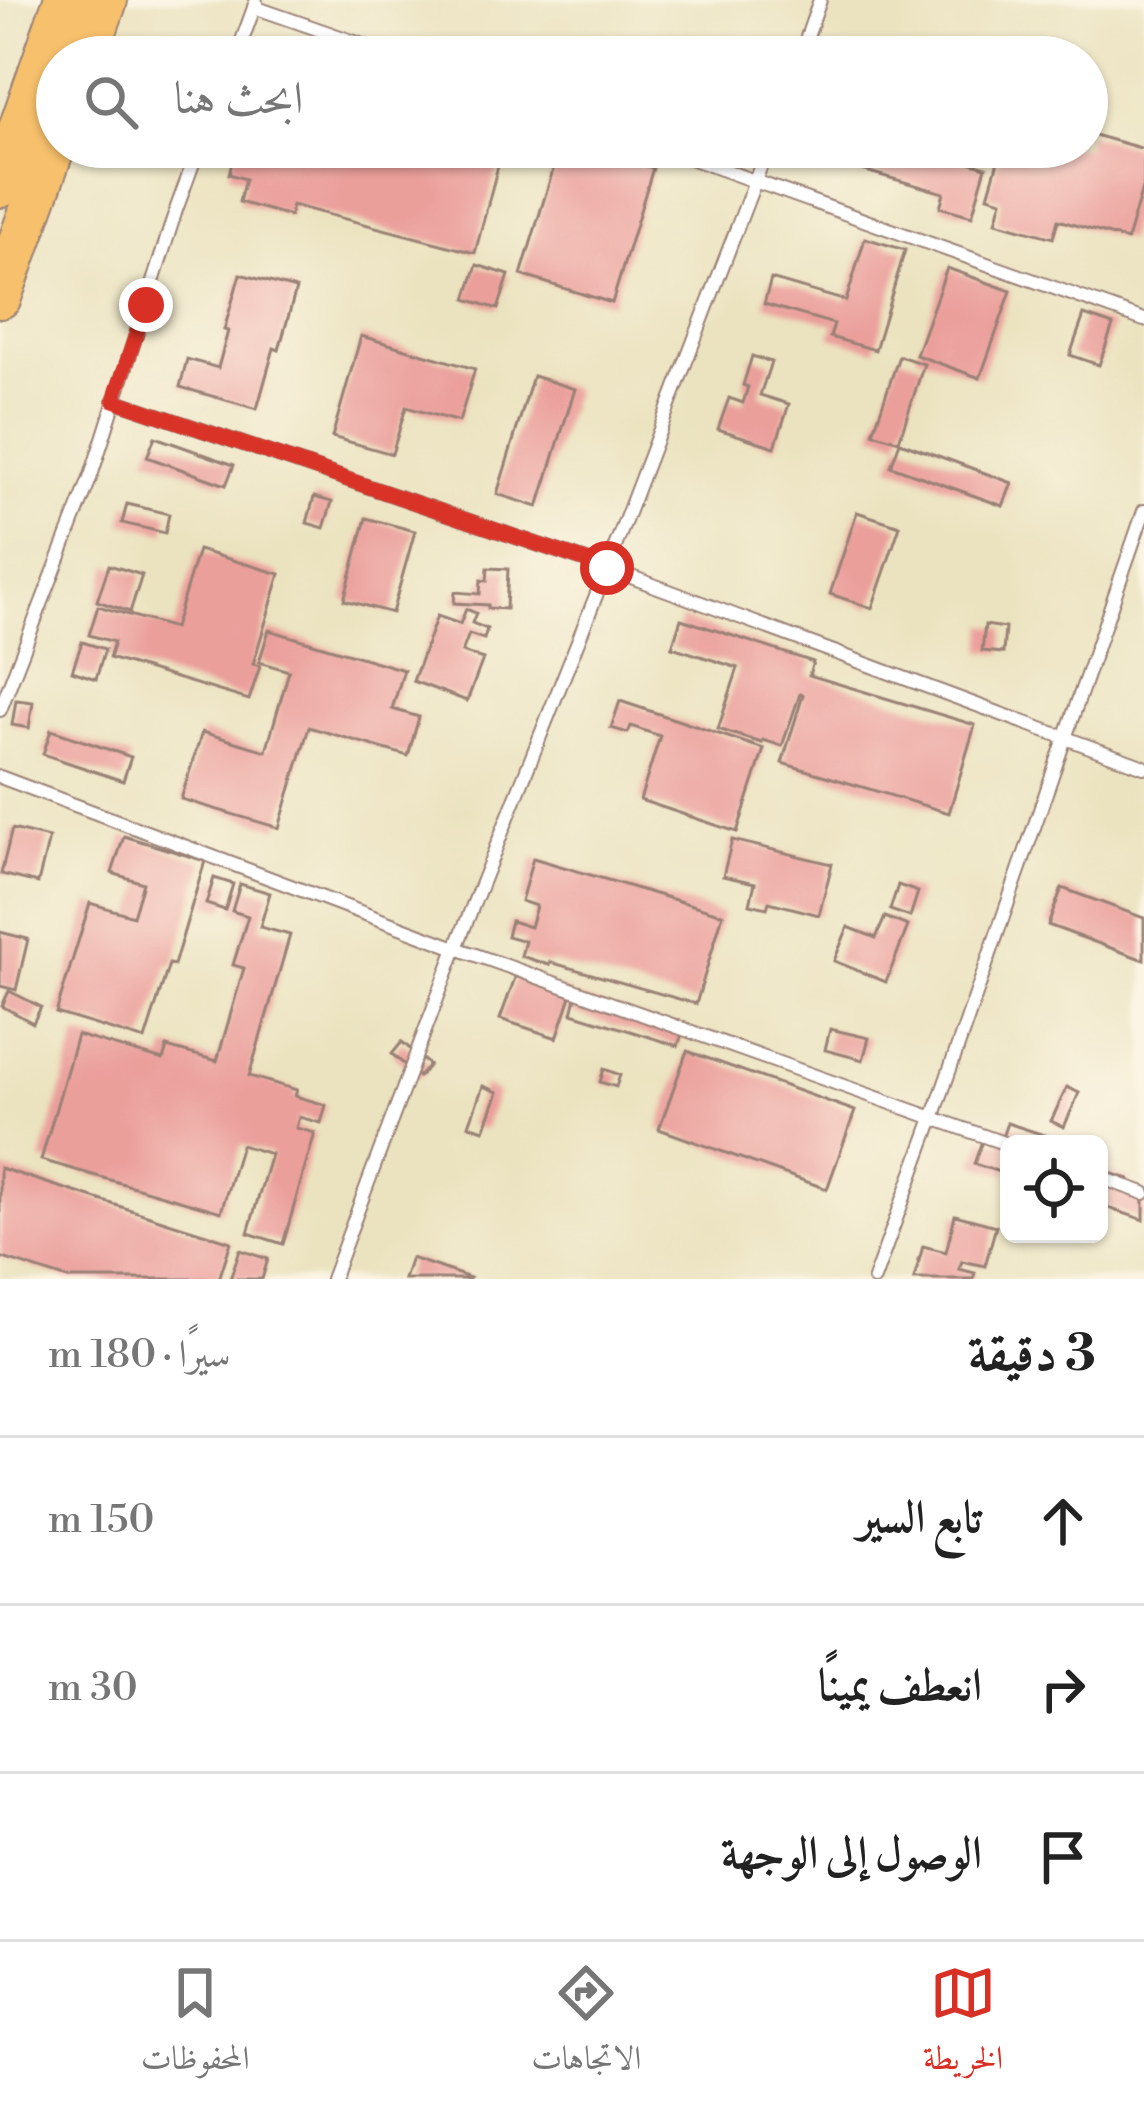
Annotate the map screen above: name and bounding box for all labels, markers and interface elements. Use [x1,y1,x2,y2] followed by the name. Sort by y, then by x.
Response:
[36,36,1108,168] search box
[78,69,144,135] icon: search
[174,71,303,128] text: ابحث هنا
[119,278,173,332] route end
[580,541,634,595] route start
[1000,1135,1108,1243] map controls
[1000,1135,1108,1243] button: locate
[968,1323,1096,1387] text: 3 دقيقة
[48,1331,231,1380] text: سيرًا · 180 m
[1030,1488,1096,1554] icon: ahead
[857,1490,982,1547] text: تابع السير
[48,1496,154,1545] text: 150 m
[1030,1656,1096,1722] icon: right
[818,1658,982,1715] text: انعطف يمينًا
[48,1664,138,1713] text: 30 m
[1030,1824,1096,1890] icon: arrive
[721,1826,982,1883] text: الوصول إلى الوجهة
[141,1960,250,2090] tab: المحفوظات
[531,1960,641,2090] tab: الاتجاهات
[923,1960,1003,2090] tab: الخريطة

